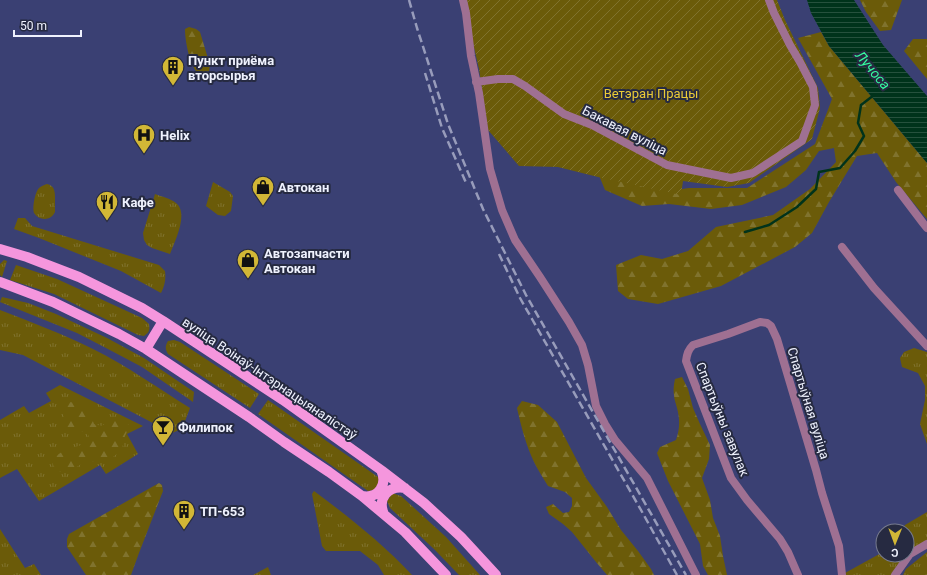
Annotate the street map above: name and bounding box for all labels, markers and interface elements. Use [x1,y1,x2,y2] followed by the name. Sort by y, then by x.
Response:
[14,12,81,38] scale bar
[20,19,47,33] text: 50 m
[852,47,894,93] water label: Лучоса
[188,53,274,83] place label: Пункт приёма вторсырья
[160,54,186,87] building icon: Пункт приёма вторсырья
[604,86,698,101] park label: Ветэран Працы
[580,103,670,158] street label: Бакавая вуліца
[131,122,157,155] hospital icon: Helix
[160,128,190,143] place label: Helix
[250,174,276,207] shop icon: Автокан
[278,180,329,195] place label: Автокан
[94,189,120,222] restaurant icon: Кафе
[122,195,154,210] place label: Кафе
[264,246,350,276] place label: Автозапчасти Автокан
[235,247,261,280] shop icon: Автозапчасти Автокан
[180,314,360,443] street label: вуліца Воінаў-Інтэрнацыяналістаў
[784,346,833,461] street label: Спартыўная вуліца
[693,360,752,478] street label: Спартыўны завулак
[150,414,176,447] bar icon: Филипок
[178,420,233,435] place label: Филипок
[171,498,197,531] building icon: ТП-653
[200,504,245,519] place label: ТП-653
[875,523,915,563] north arrow
[891,546,899,559] text: С

